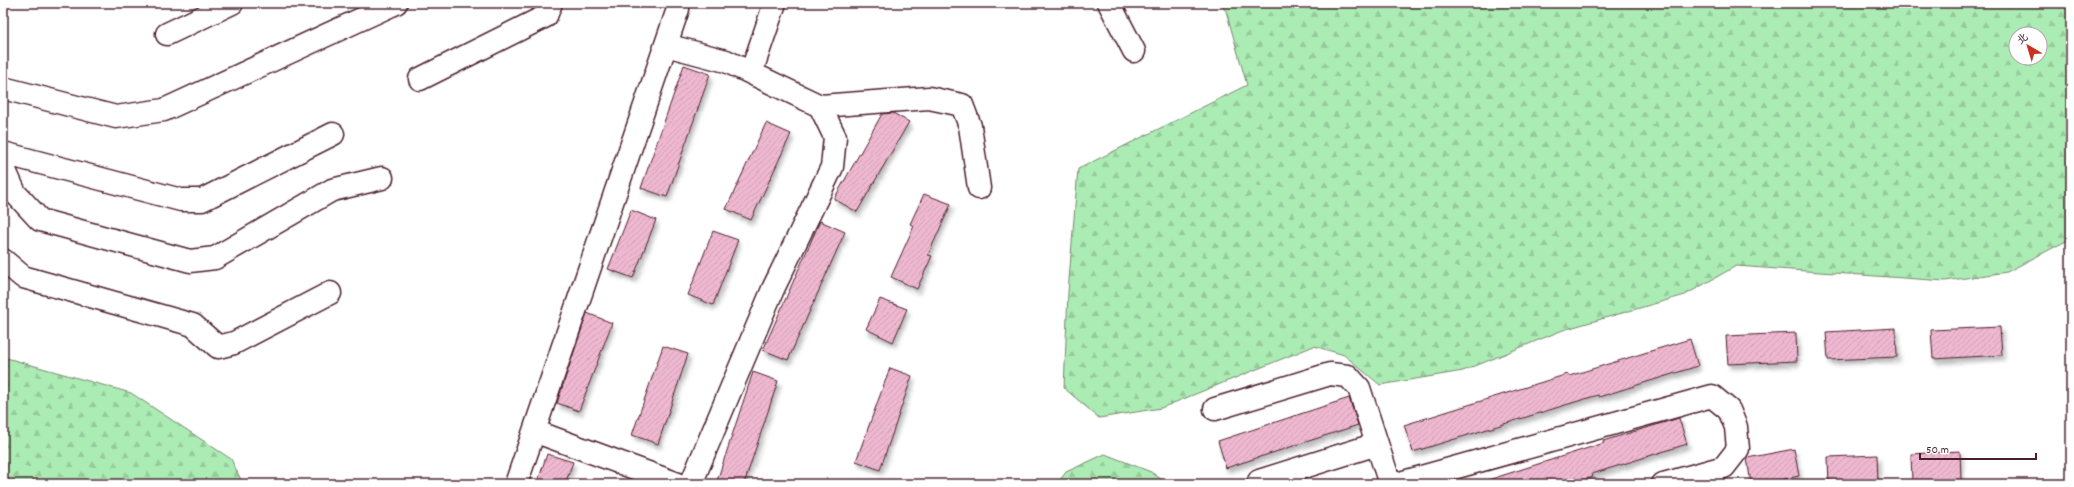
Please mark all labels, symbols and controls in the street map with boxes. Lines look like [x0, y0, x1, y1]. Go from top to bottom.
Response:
north arrow [2008, 26, 2048, 66]
text: 北 [2014, 30, 2032, 49]
scale bar [1920, 435, 2036, 461]
text: 50 m [1926, 442, 1949, 459]

